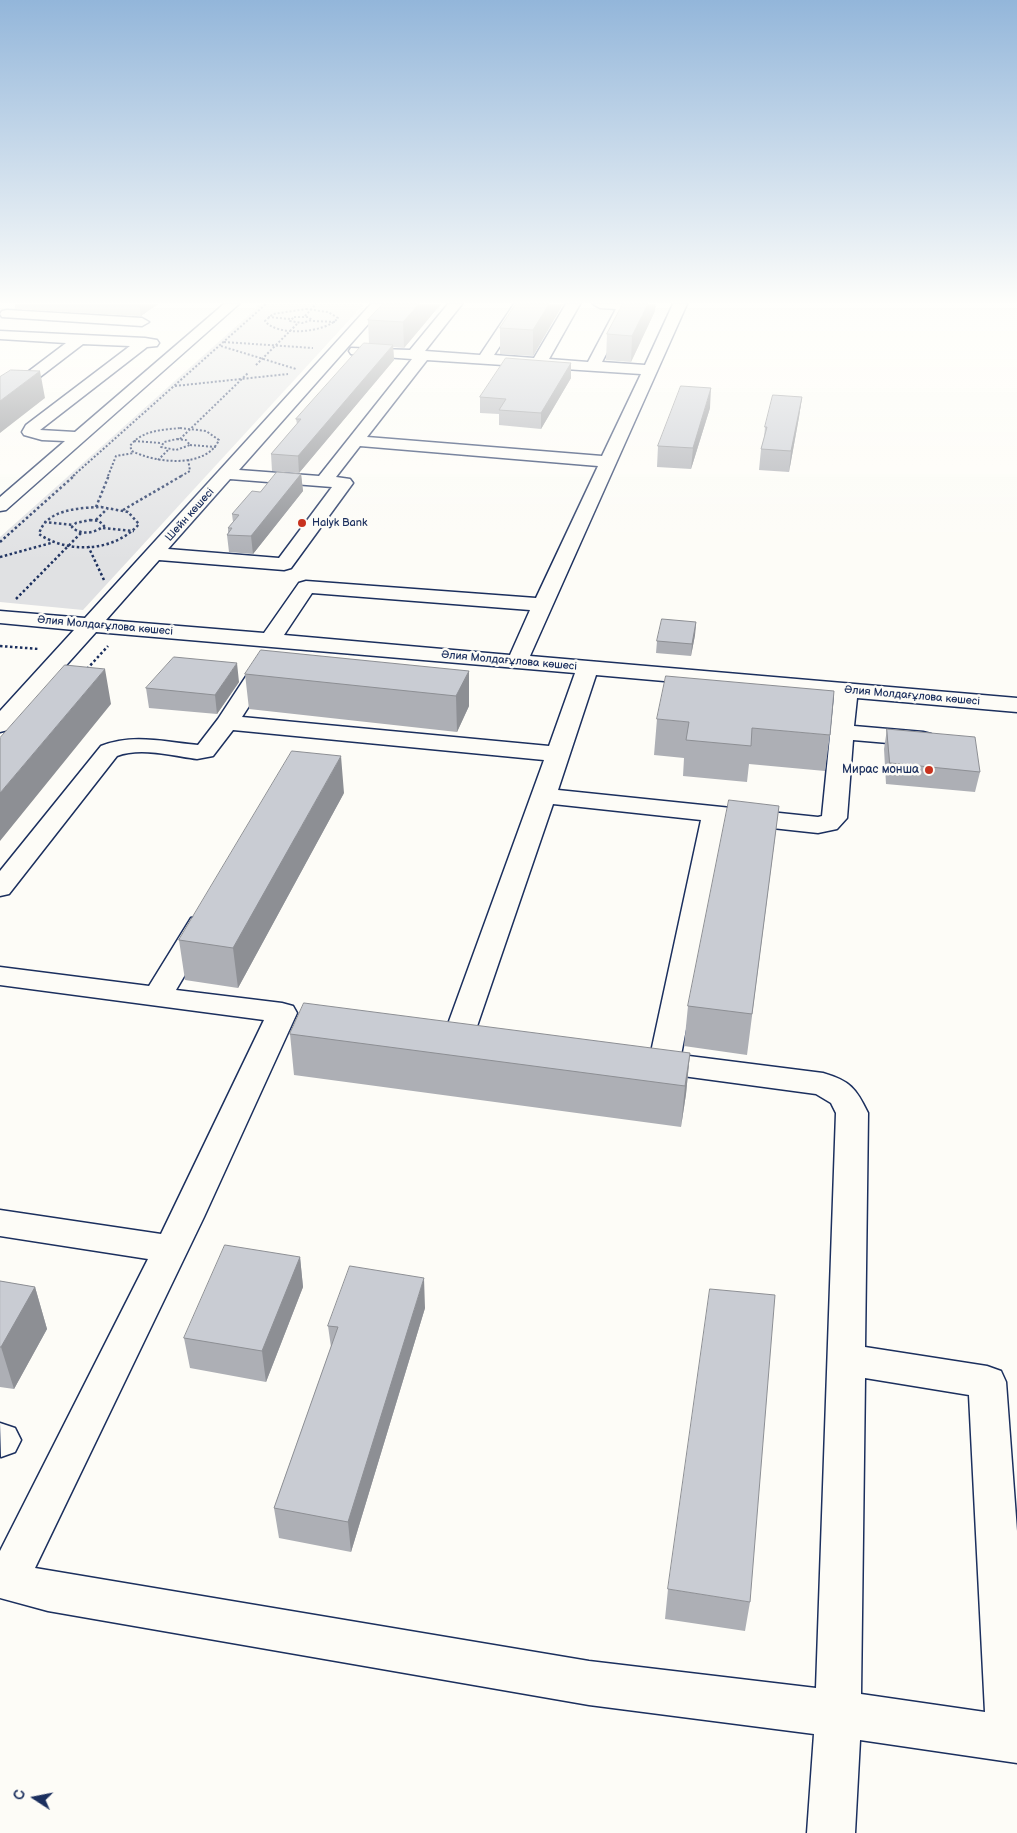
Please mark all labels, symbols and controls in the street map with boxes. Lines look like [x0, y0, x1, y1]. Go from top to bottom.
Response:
street label: Шейн көшесі [163, 486, 217, 544]
place label: Halyk Bank [312, 516, 367, 530]
marker: Halyk Bank [296, 517, 308, 529]
street label: Әлия Молдағұлова көшесі [37, 613, 173, 639]
street label: Әлия Молдағұлова көшесі [441, 648, 577, 674]
street label: Әлия Молдағұлова көшесі [844, 683, 980, 709]
place label: Мирас монша [842, 763, 919, 777]
marker: Мирас монша [923, 764, 935, 776]
north arrow [10, 1773, 60, 1823]
text: С [11, 1789, 29, 1801]

